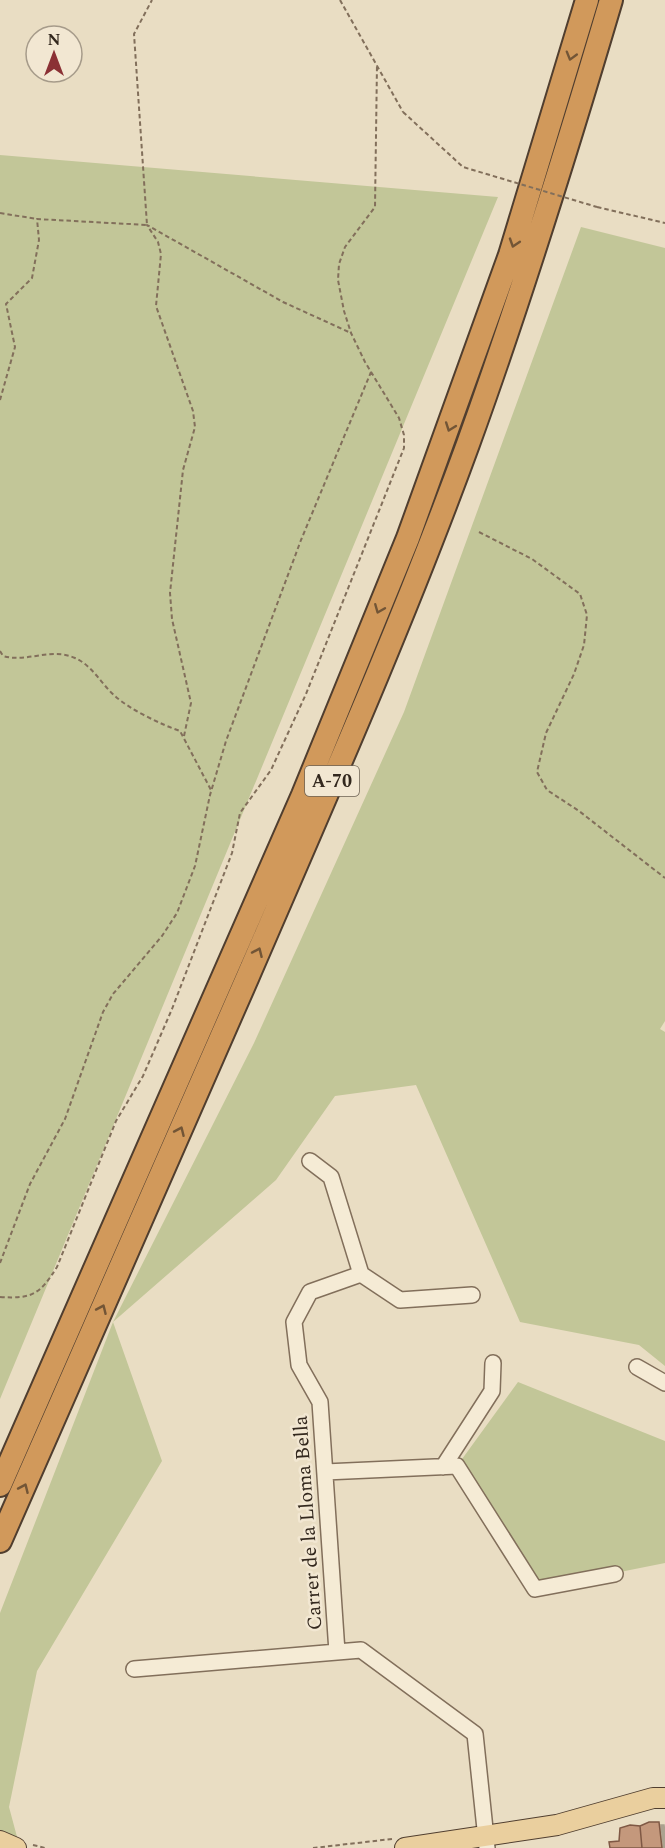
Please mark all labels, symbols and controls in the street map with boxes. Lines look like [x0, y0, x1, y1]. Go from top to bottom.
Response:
north arrow [24, 24, 84, 84]
text: N [47, 28, 61, 52]
one-way arrow [566, 50, 578, 61]
one-way arrow [508, 237, 521, 248]
one-way arrow [445, 421, 458, 432]
one-way arrow [374, 602, 386, 613]
road number: A-70 [305, 766, 359, 796]
one-way arrow [251, 947, 263, 958]
one-way arrow [173, 1126, 185, 1137]
one-way arrow [95, 1305, 107, 1316]
street label: Carrer de la Lloma Bella [286, 1414, 330, 1631]
one-way arrow [16, 1483, 28, 1494]

